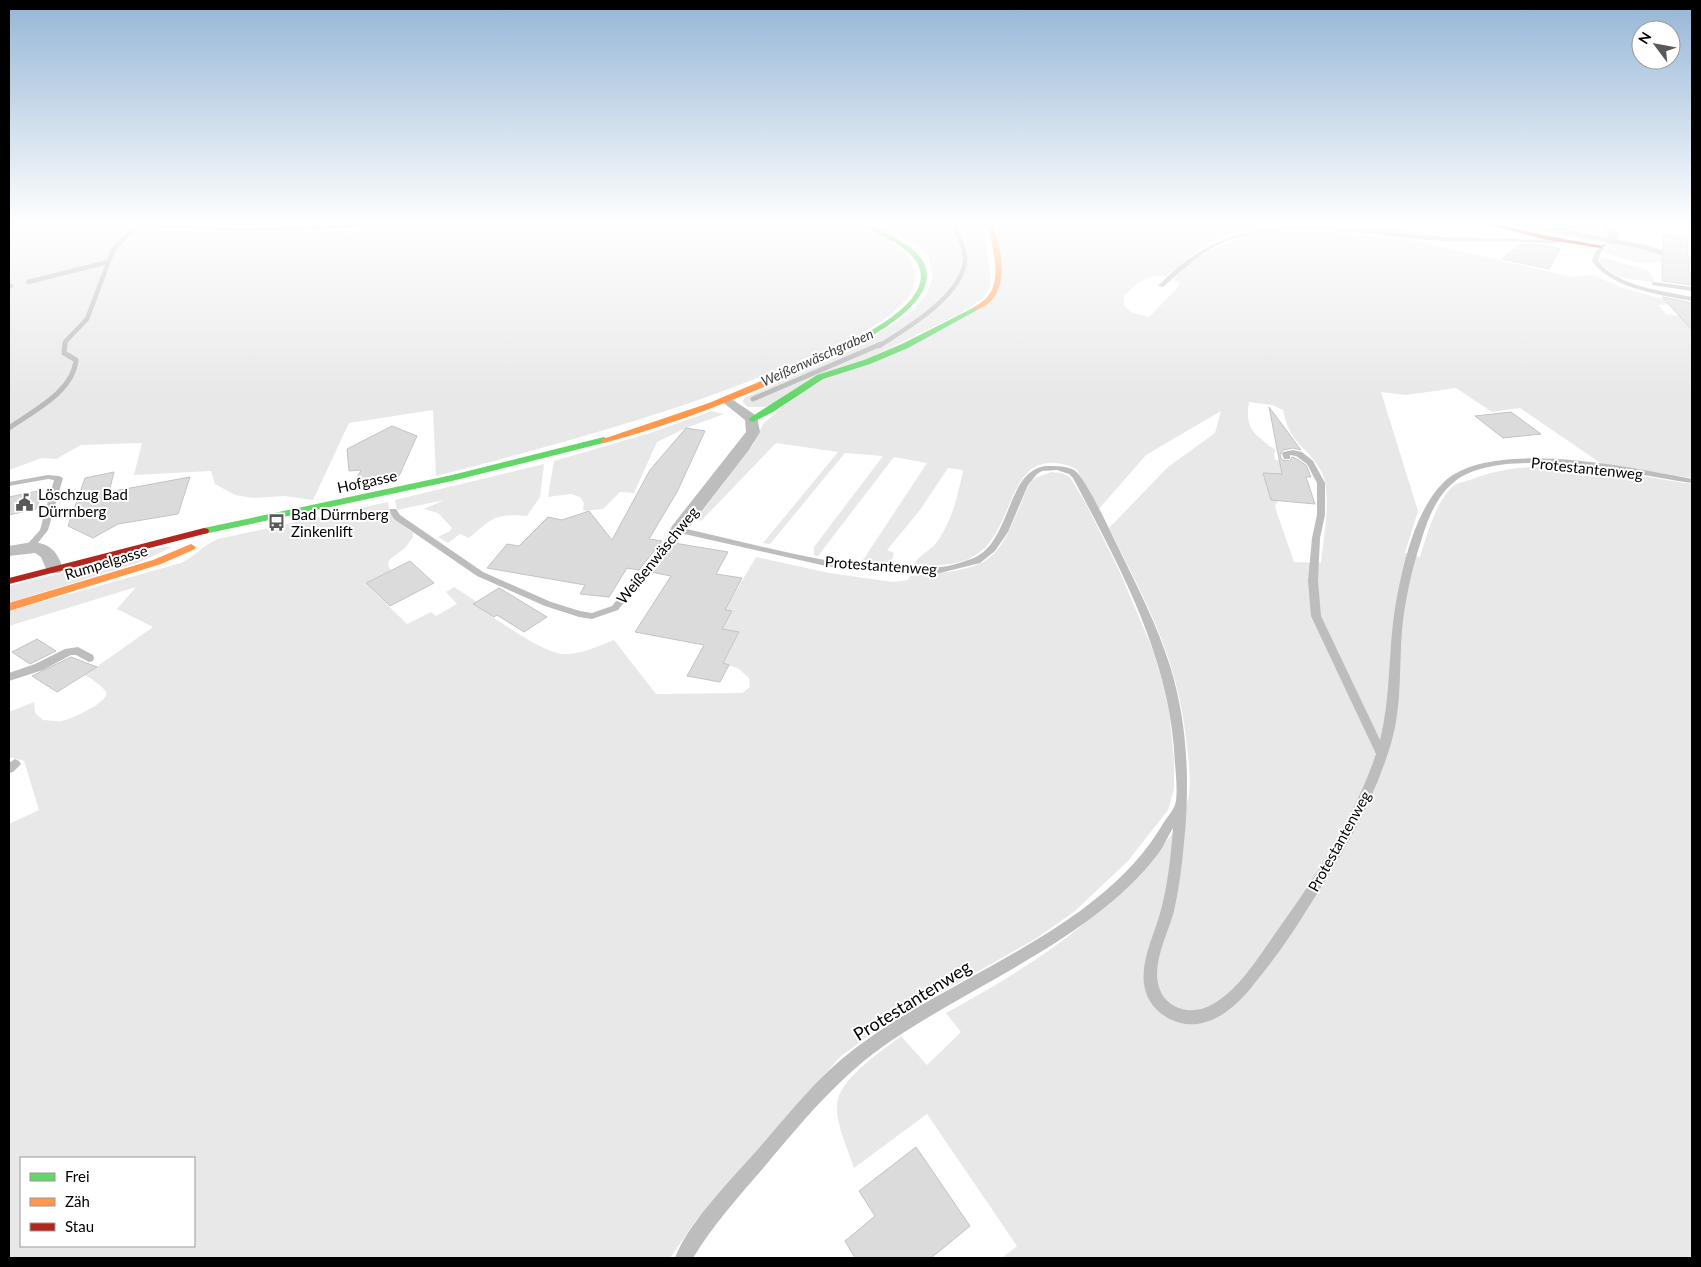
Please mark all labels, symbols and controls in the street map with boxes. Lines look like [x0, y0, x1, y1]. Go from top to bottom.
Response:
north arrow [1631, 20, 1681, 70]
text: N [1634, 29, 1655, 47]
water label: Weißenwäschgraben [758, 325, 876, 389]
street label: Protestantenweg [1530, 453, 1644, 483]
street label: Hofgasse [335, 466, 399, 496]
place label: Löschzug Bad Dürrnberg [38, 485, 128, 520]
public building icon: Löschzug Bad Dürrnberg [14, 493, 34, 513]
street label: Weißenwäschweg [612, 503, 702, 607]
place label: Bad Dürrnberg Zinkenlift [291, 505, 389, 540]
bus stop icon: Bad Dürrnberg Zinkenlift [267, 513, 287, 533]
street label: Rumpelgasse [62, 541, 150, 583]
street label: Protestantenweg [824, 552, 938, 578]
street label: Protestantenweg [1304, 787, 1374, 894]
street label: Protestantenweg [849, 955, 975, 1045]
legend [20, 1157, 195, 1247]
text: Frei [65, 1167, 90, 1185]
text: Zäh [65, 1192, 90, 1210]
text: Stau [65, 1217, 94, 1235]

